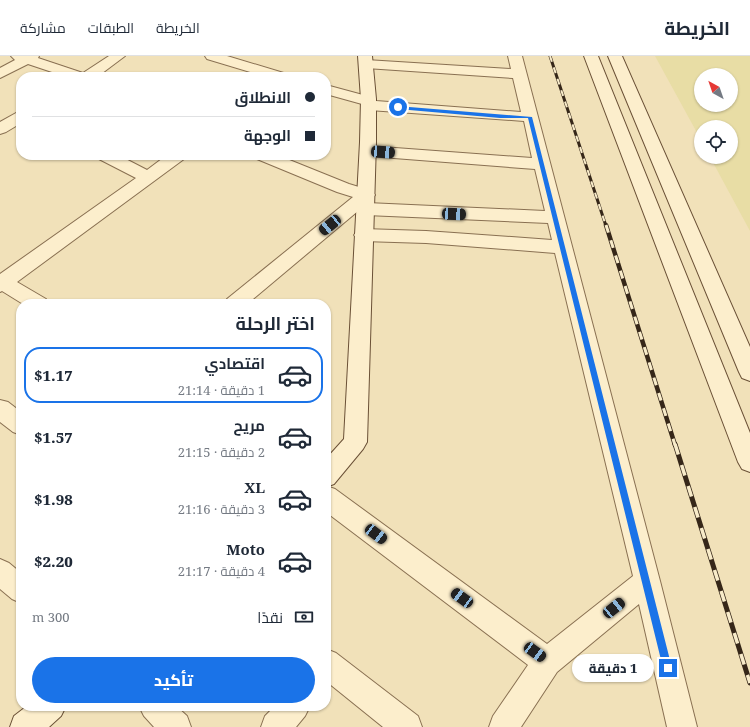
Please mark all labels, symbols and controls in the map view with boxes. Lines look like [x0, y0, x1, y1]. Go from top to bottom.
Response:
text: الخريطة [664, 15, 730, 41]
text: مشاركة [20, 18, 66, 37]
text: الطبقات [88, 18, 134, 37]
text: الخريطة [156, 18, 200, 37]
north arrow [694, 68, 738, 112]
map controls [694, 68, 738, 164]
text: الانطلاق [235, 87, 291, 107]
route start [389, 98, 407, 116]
button: locate [694, 120, 738, 164]
text: الوجهة [244, 125, 291, 145]
car [371, 145, 395, 159]
car [442, 207, 466, 221]
car [317, 213, 343, 237]
text: اختر الرحلة [236, 311, 315, 335]
text: اقتصادي [205, 353, 265, 373]
icon: car [277, 357, 313, 393]
text: $1.17 [34, 365, 73, 385]
text: 1 دقيقة · 21:14 [178, 381, 265, 399]
text: مريح [233, 415, 265, 435]
icon: car [277, 419, 313, 455]
text: $1.57 [34, 427, 73, 447]
text: 2 دقيقة · 21:15 [178, 443, 265, 461]
text: XL [244, 477, 265, 497]
icon: car [277, 481, 313, 517]
text: $1.98 [34, 489, 73, 509]
text: 3 دقيقة · 21:16 [178, 500, 265, 518]
car [363, 522, 389, 546]
text: Moto [226, 539, 265, 559]
icon: car [277, 543, 313, 579]
text: $2.20 [34, 551, 73, 571]
text: 4 دقيقة · 21:17 [178, 562, 265, 580]
car [449, 586, 475, 610]
car [601, 596, 627, 620]
icon: cash [293, 606, 315, 628]
text: نقدًا [257, 607, 283, 627]
text: 300 m [32, 608, 70, 626]
car [522, 640, 548, 664]
callout: 1 دقيقة [572, 654, 654, 682]
button: تأكيد [32, 657, 315, 703]
text: 1 دقيقة [589, 659, 637, 677]
route end [659, 659, 677, 677]

